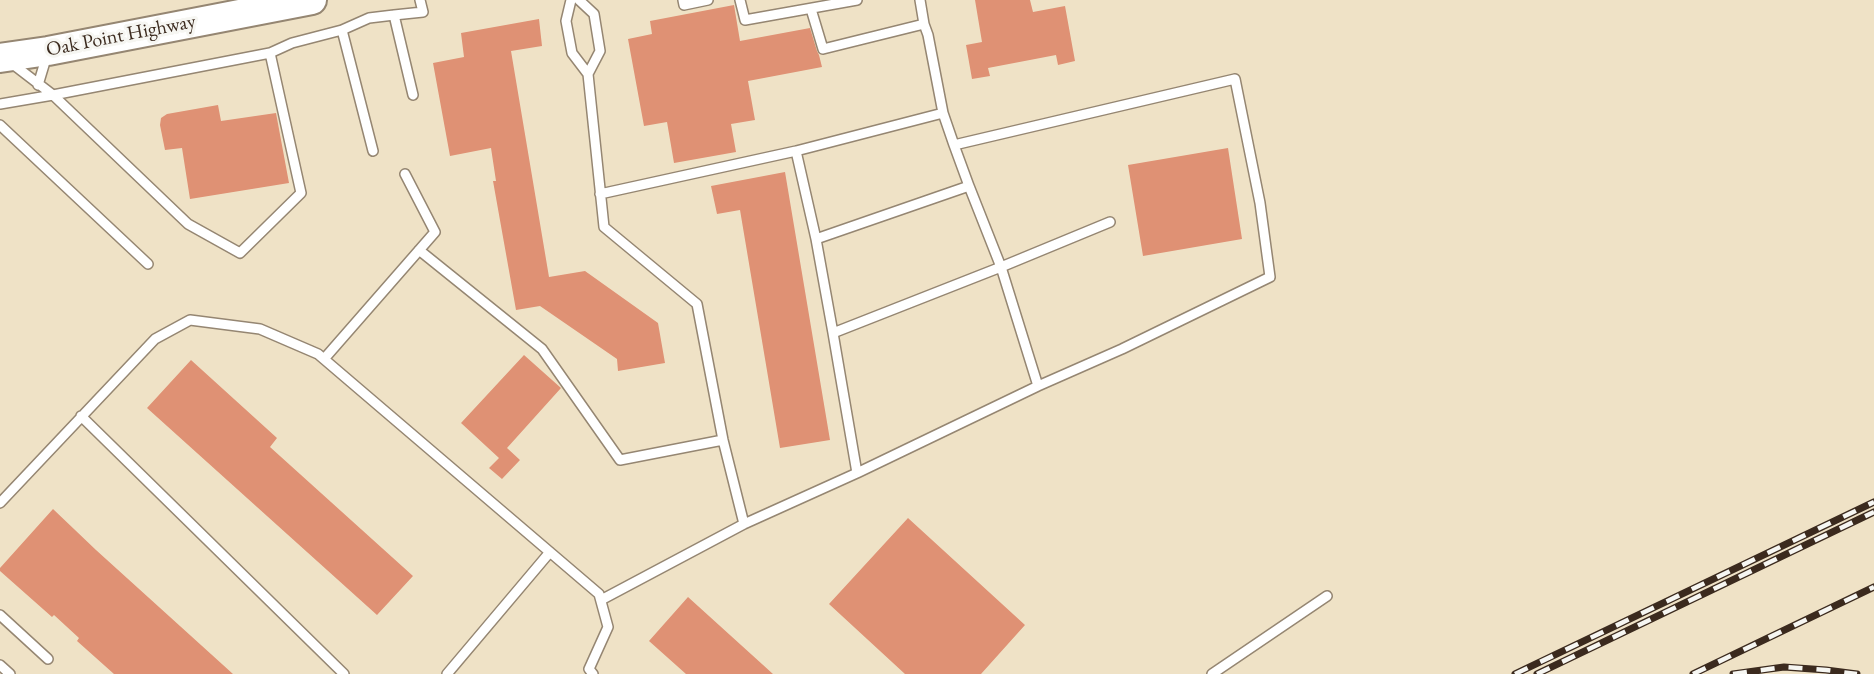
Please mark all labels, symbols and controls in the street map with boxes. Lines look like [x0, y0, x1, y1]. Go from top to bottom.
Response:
street label: Oak Point Highway [44, 10, 198, 62]

